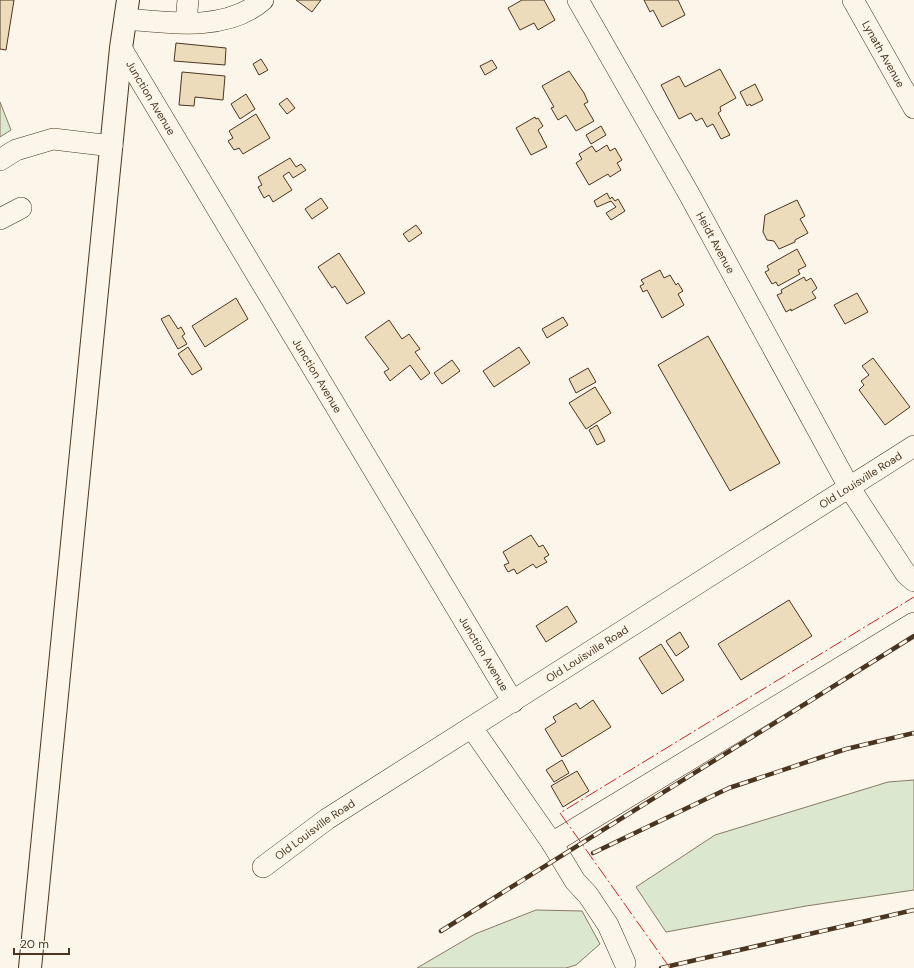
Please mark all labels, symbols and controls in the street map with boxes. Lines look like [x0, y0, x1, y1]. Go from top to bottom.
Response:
street label: Lynath Avenue [859, 18, 908, 90]
street label: Junction Avenue [123, 58, 179, 138]
street label: Heidt Avenue [693, 210, 738, 276]
street label: Junction Avenue [290, 336, 345, 415]
street label: Old Louisville Road [816, 449, 904, 512]
street label: Junction Avenue [456, 614, 512, 693]
street label: Old Louisville Road [543, 622, 631, 685]
street label: Old Louisville Road [272, 796, 358, 863]
scale bar [14, 930, 69, 956]
text: 20 m [20, 936, 49, 952]

